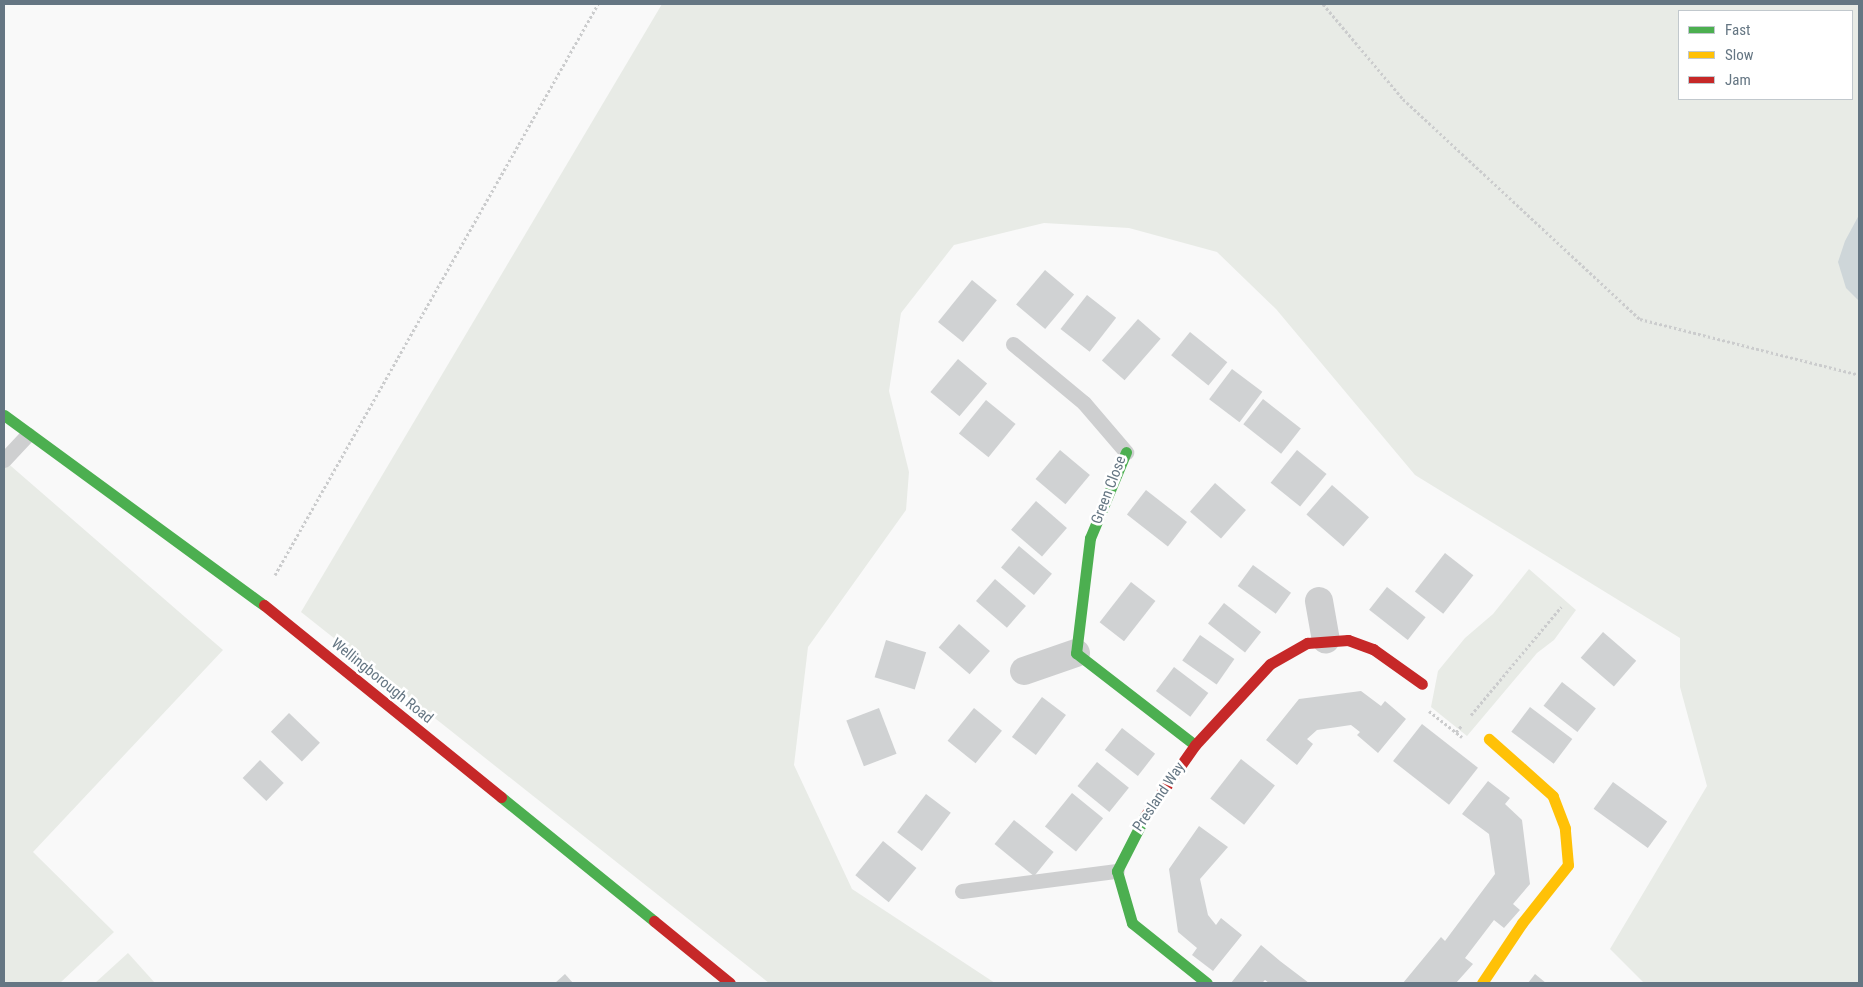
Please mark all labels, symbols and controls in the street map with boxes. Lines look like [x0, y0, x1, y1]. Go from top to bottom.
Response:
legend [1678, 10, 1853, 100]
text: Fast [1725, 21, 1750, 39]
text: Slow [1725, 46, 1754, 64]
text: Jam [1725, 71, 1751, 89]
street label: Green Close [1088, 453, 1130, 527]
street label: Wellingborough Road [328, 634, 436, 728]
street label: Presland Way [1129, 759, 1189, 835]

